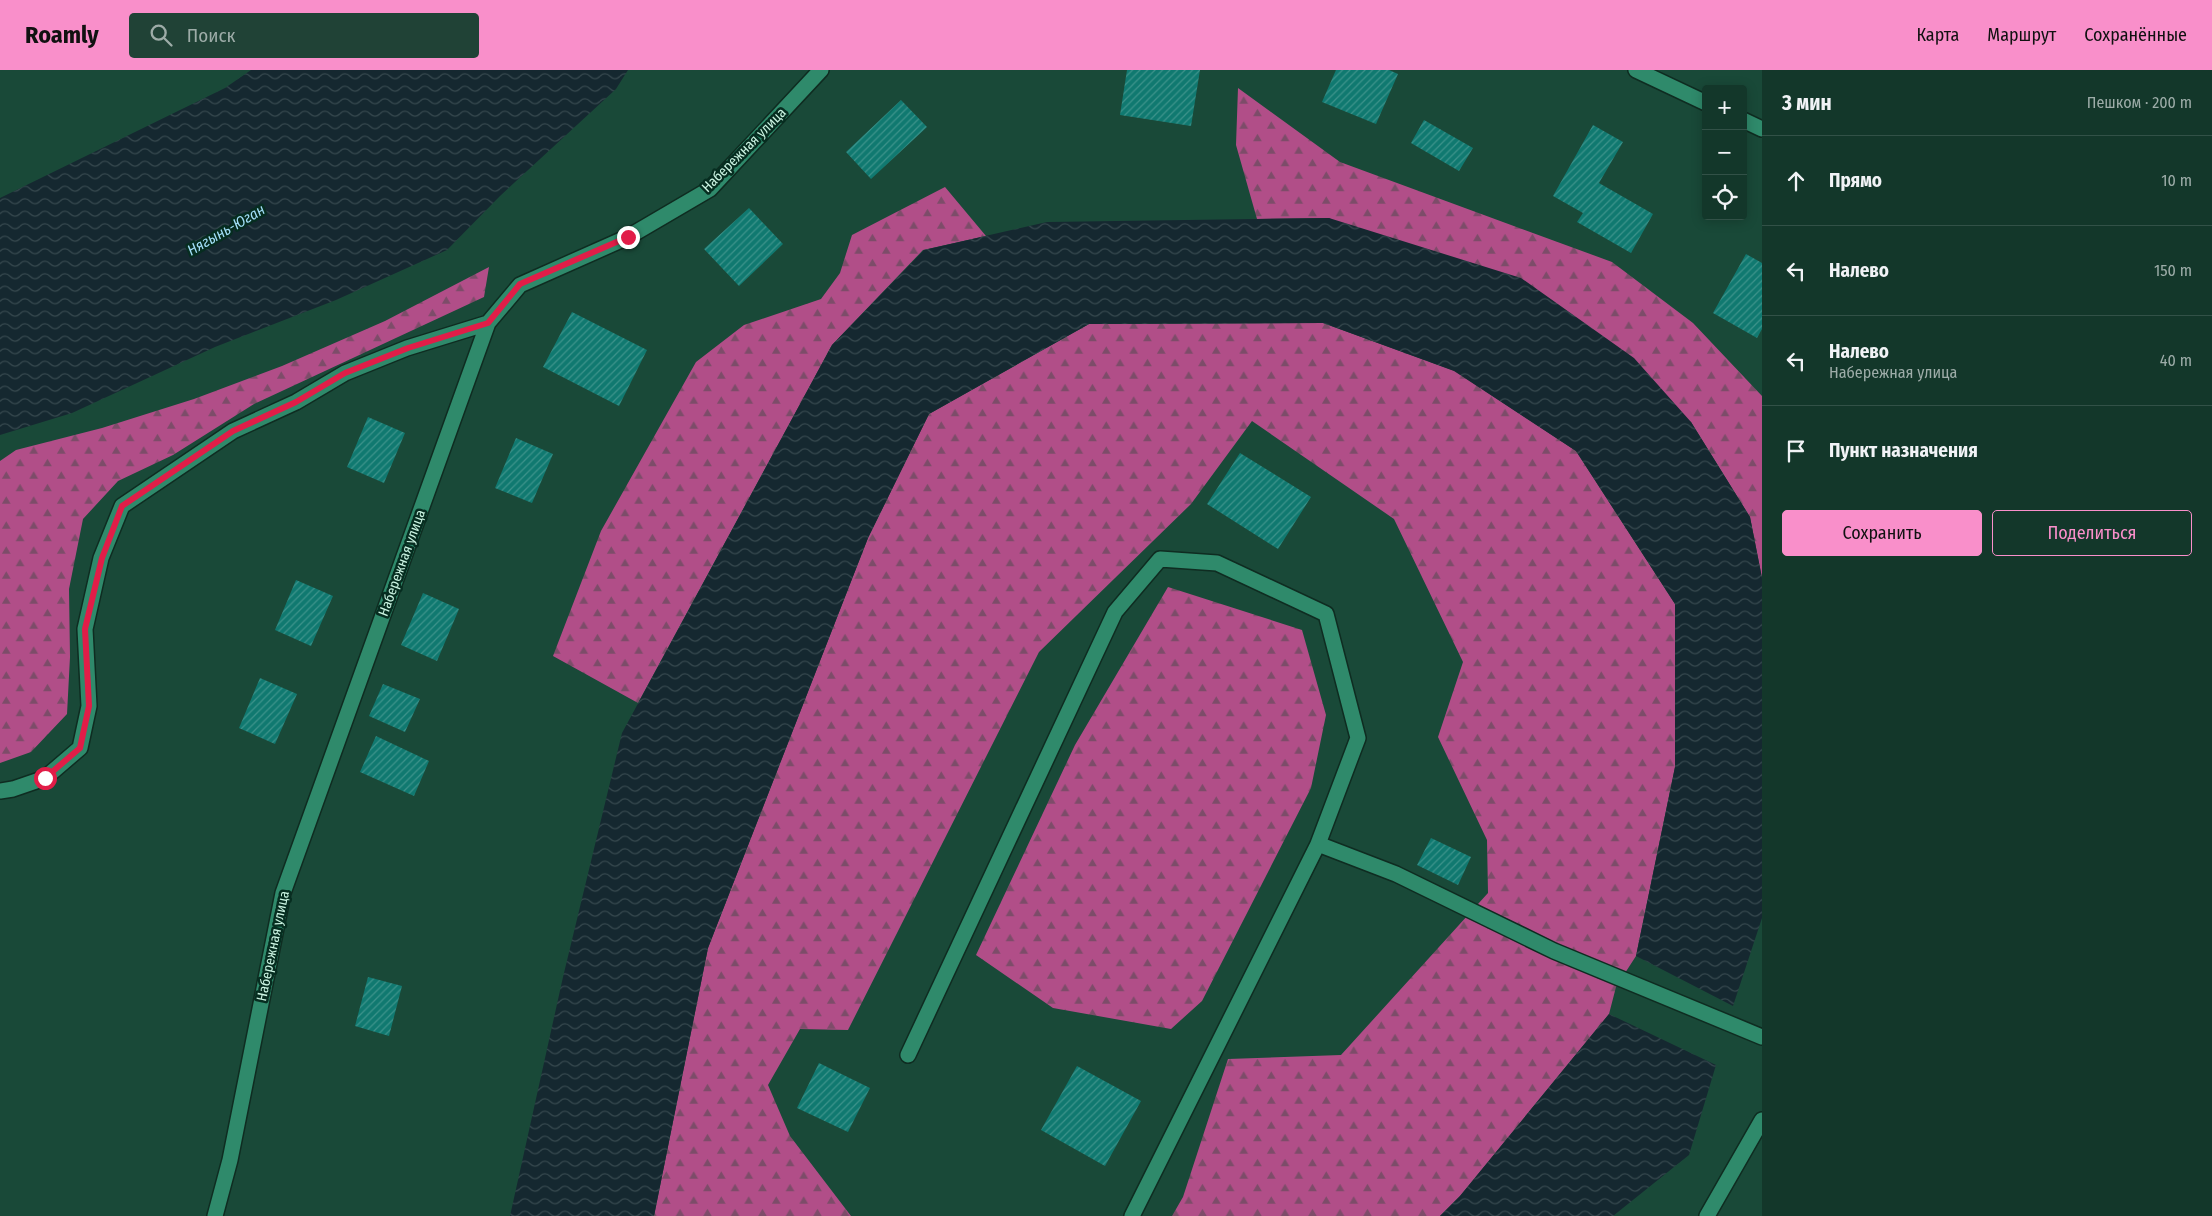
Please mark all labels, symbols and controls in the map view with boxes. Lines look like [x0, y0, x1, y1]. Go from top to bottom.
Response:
search box [129, 13, 479, 58]
text: Roamly [25, 21, 99, 49]
icon: search [147, 21, 175, 49]
text: Поиск [187, 24, 235, 47]
text: Карта [1916, 24, 1959, 46]
text: Маршрут [1987, 24, 2056, 46]
text: Сохранённые [2084, 24, 2187, 46]
map controls [1702, 85, 1747, 220]
button: + [1702, 85, 1747, 130]
text: 3 мин [1782, 90, 1832, 116]
text: Пешком · 200 m [2087, 93, 2192, 112]
street label: Набережная улица [698, 104, 790, 196]
button: − [1702, 130, 1747, 175]
icon: ahead [1782, 167, 1810, 195]
text: Прямо [1829, 169, 1882, 192]
text: 10 m [2161, 171, 2192, 190]
button: locate [1702, 175, 1747, 220]
water label: Нягынь-Юган [184, 200, 268, 259]
route end [617, 226, 640, 249]
icon: left [1782, 257, 1810, 285]
text: Налево [1829, 259, 1889, 282]
text: 150 m [2154, 261, 2192, 280]
text: Налево [1829, 340, 1889, 363]
icon: left [1782, 347, 1810, 375]
text: 40 m [2160, 351, 2192, 370]
text: Набережная улица [1829, 363, 1957, 382]
icon: arrive [1782, 437, 1810, 465]
text: Пункт назначения [1829, 439, 1978, 462]
street label: Набережная улица [375, 507, 429, 619]
button: Сохранить [1782, 510, 1982, 556]
button: Поделиться [1992, 510, 2192, 556]
route start [34, 767, 57, 790]
street label: Набережная улица [253, 889, 293, 1003]

